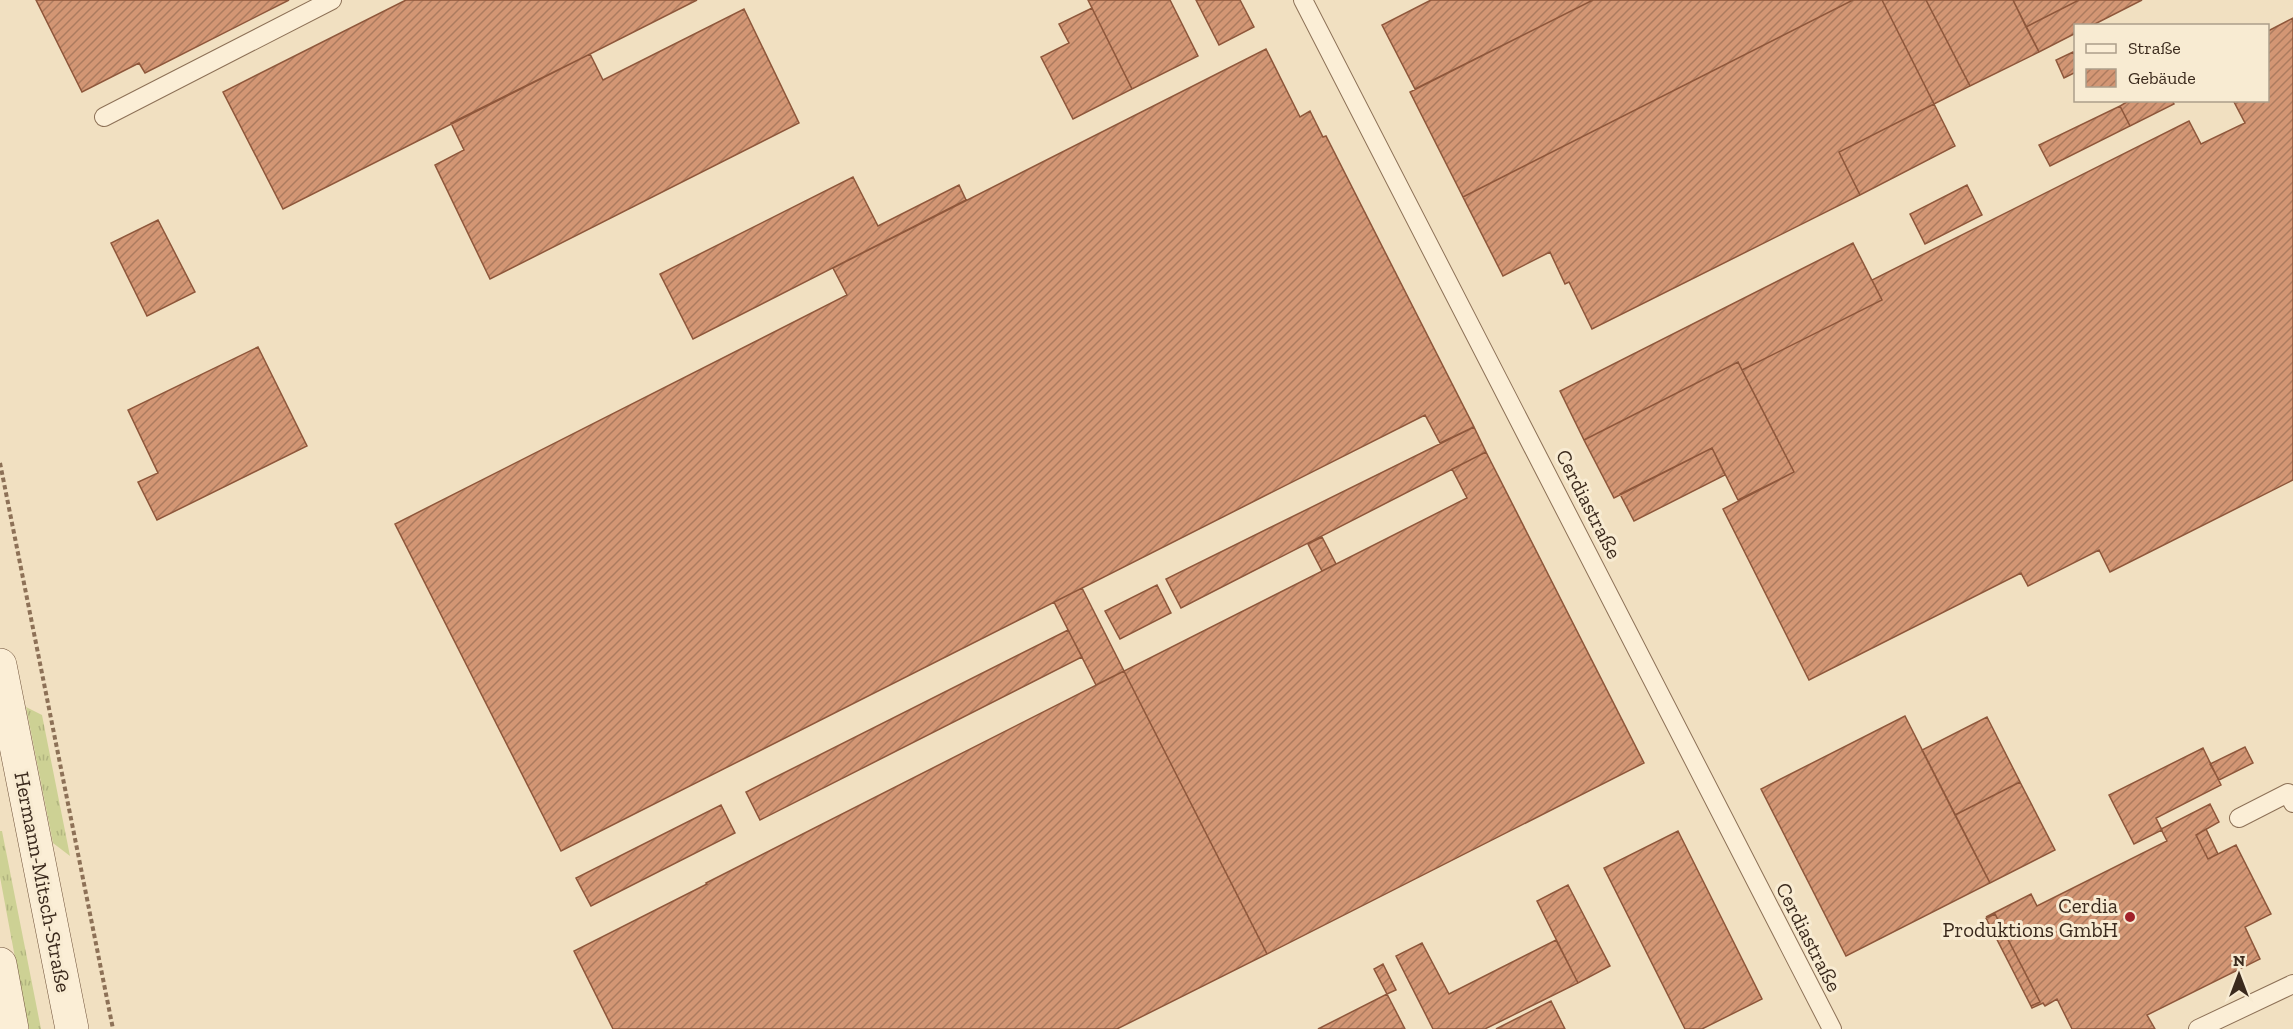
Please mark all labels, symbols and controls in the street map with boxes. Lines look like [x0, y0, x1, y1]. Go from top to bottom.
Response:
legend [2074, 24, 2269, 102]
text: Straße [2128, 37, 2181, 59]
text: Gebäude [2128, 67, 2196, 89]
street label: Cerdiastraße [1551, 445, 1627, 563]
street label: Hermann-Mitsch-Straße [9, 770, 77, 995]
street label: Cerdiastraße [1771, 878, 1847, 996]
place label: Cerdia Produktions GmbH [1942, 893, 2118, 942]
marker: Cerdia Produktions GmbH [2123, 910, 2137, 924]
north arrow [2209, 945, 2269, 1005]
text: N [2233, 951, 2245, 970]

